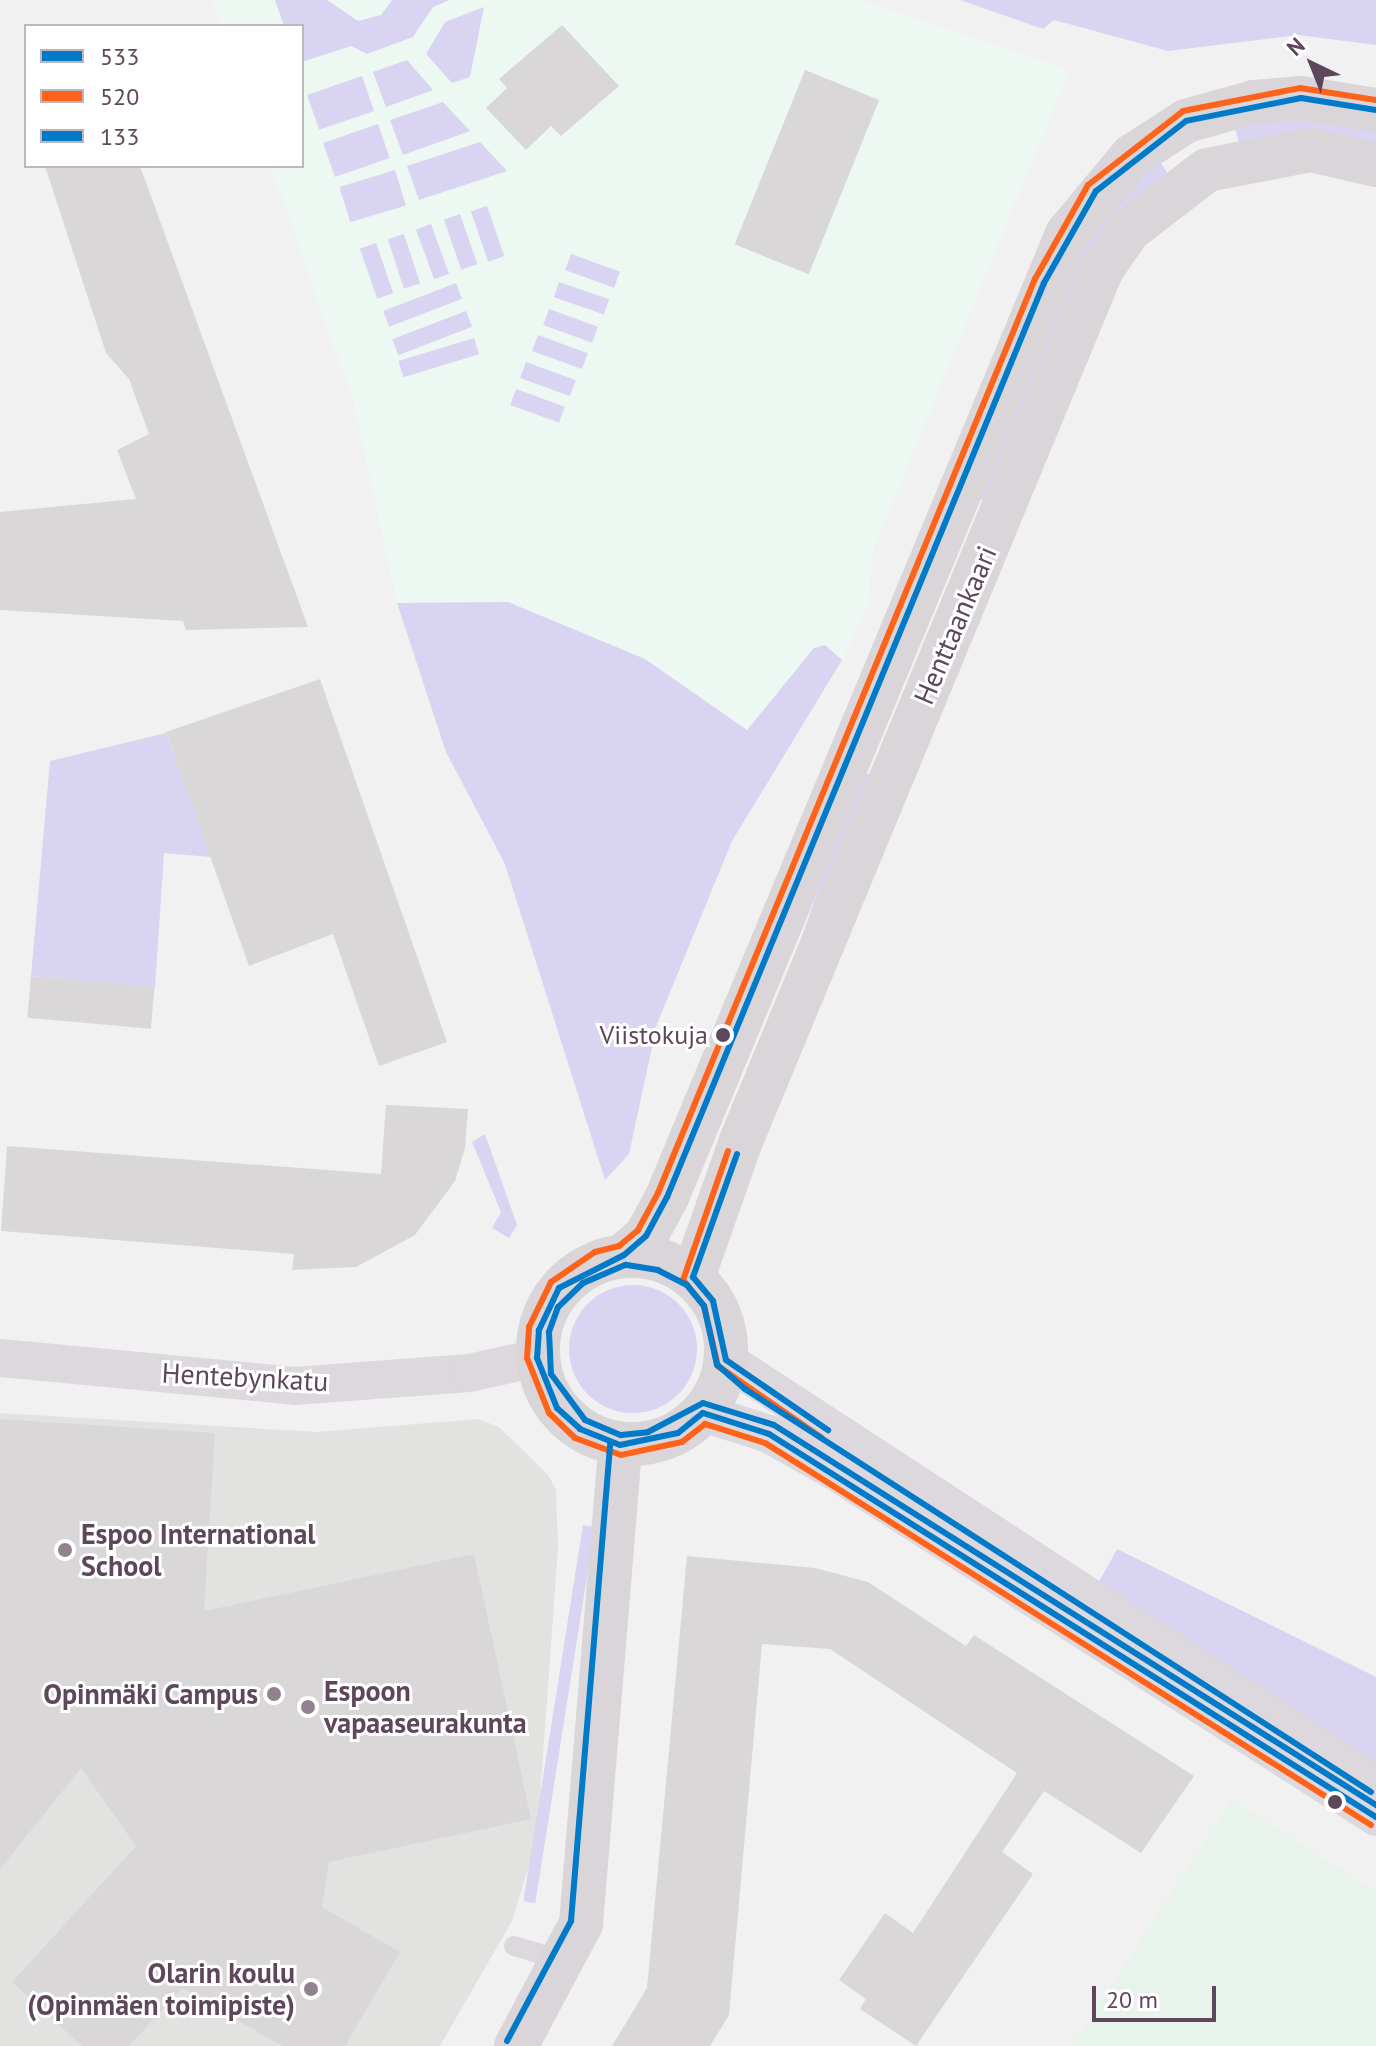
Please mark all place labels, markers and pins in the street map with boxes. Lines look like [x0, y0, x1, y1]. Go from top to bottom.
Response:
place label: Viistokuja [600, 1019, 708, 1051]
marker: Viistokuja [715, 1027, 731, 1043]
place label: Espoo International School [81, 1517, 315, 1583]
marker: Espoo International School [56, 1541, 74, 1559]
place label: Espoon vapaaseurakunta [324, 1674, 527, 1740]
place label: Opinmäki Campus [43, 1677, 258, 1711]
marker: Opinmäki Campus [265, 1685, 283, 1703]
marker: Espoon vapaaseurakunta [299, 1698, 317, 1716]
unlabelled marker [1327, 1794, 1343, 1810]
place label: Olarin koulu (Opinmäen toimipiste) [27, 1956, 295, 2022]
marker: Olarin koulu (Opinmäen toimipiste) [302, 1980, 320, 1998]

